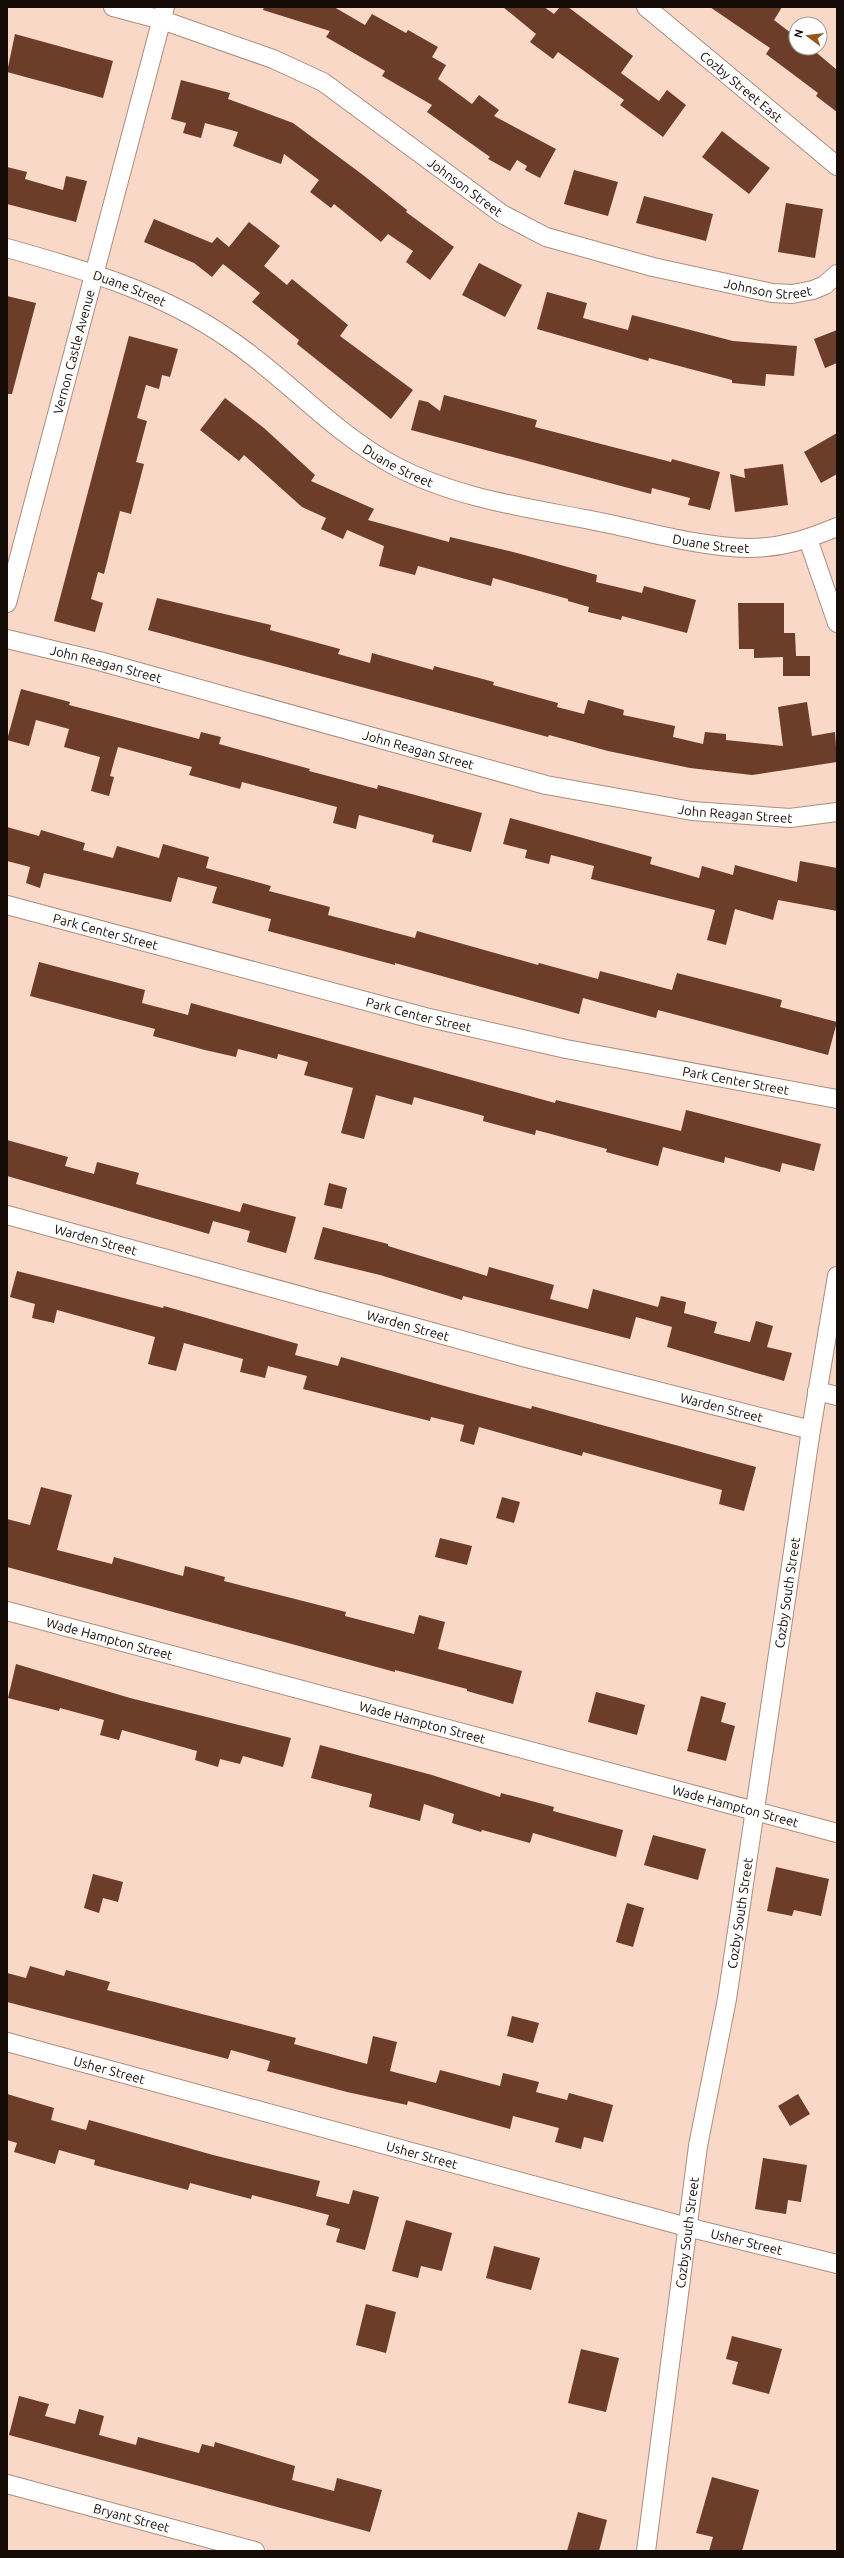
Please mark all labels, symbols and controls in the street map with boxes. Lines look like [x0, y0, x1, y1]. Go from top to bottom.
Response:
north arrow [788, 16, 828, 56]
text: N [791, 28, 805, 39]
street label: Cozby Street East [697, 48, 785, 124]
street label: Johnson Street [425, 155, 505, 219]
street label: Duane Street [91, 267, 168, 309]
street label: Johnson Street [723, 276, 813, 301]
street label: Vernon Castle Avenue [50, 288, 97, 415]
street label: Duane Street [360, 441, 435, 489]
street label: Duane Street [671, 531, 750, 555]
street label: John Reagan Street [49, 643, 163, 685]
street label: John Reagan Street [361, 728, 476, 772]
street label: John Reagan Street [677, 802, 793, 825]
street label: Park Center Street [52, 911, 159, 952]
street label: Park Center Street [365, 995, 473, 1034]
street label: Park Center Street [681, 1064, 790, 1097]
street label: Warden Street [53, 1221, 138, 1257]
street label: Warden Street [365, 1307, 451, 1343]
street label: Warden Street [679, 1390, 764, 1425]
street label: Cozby South Street [772, 1536, 802, 1649]
street label: Wade Hampton Street [45, 1615, 174, 1662]
street label: Wade Hampton Street [358, 1699, 487, 1746]
street label: Wade Hampton Street [671, 1782, 800, 1829]
street label: Cozby South Street [725, 1857, 755, 1970]
street label: Usher Street [72, 2053, 147, 2086]
street label: Usher Street [385, 2138, 459, 2171]
street label: Cozby South Street [673, 2176, 701, 2289]
street label: Usher Street [709, 2226, 784, 2257]
street label: Bryant Street [92, 2501, 171, 2535]

